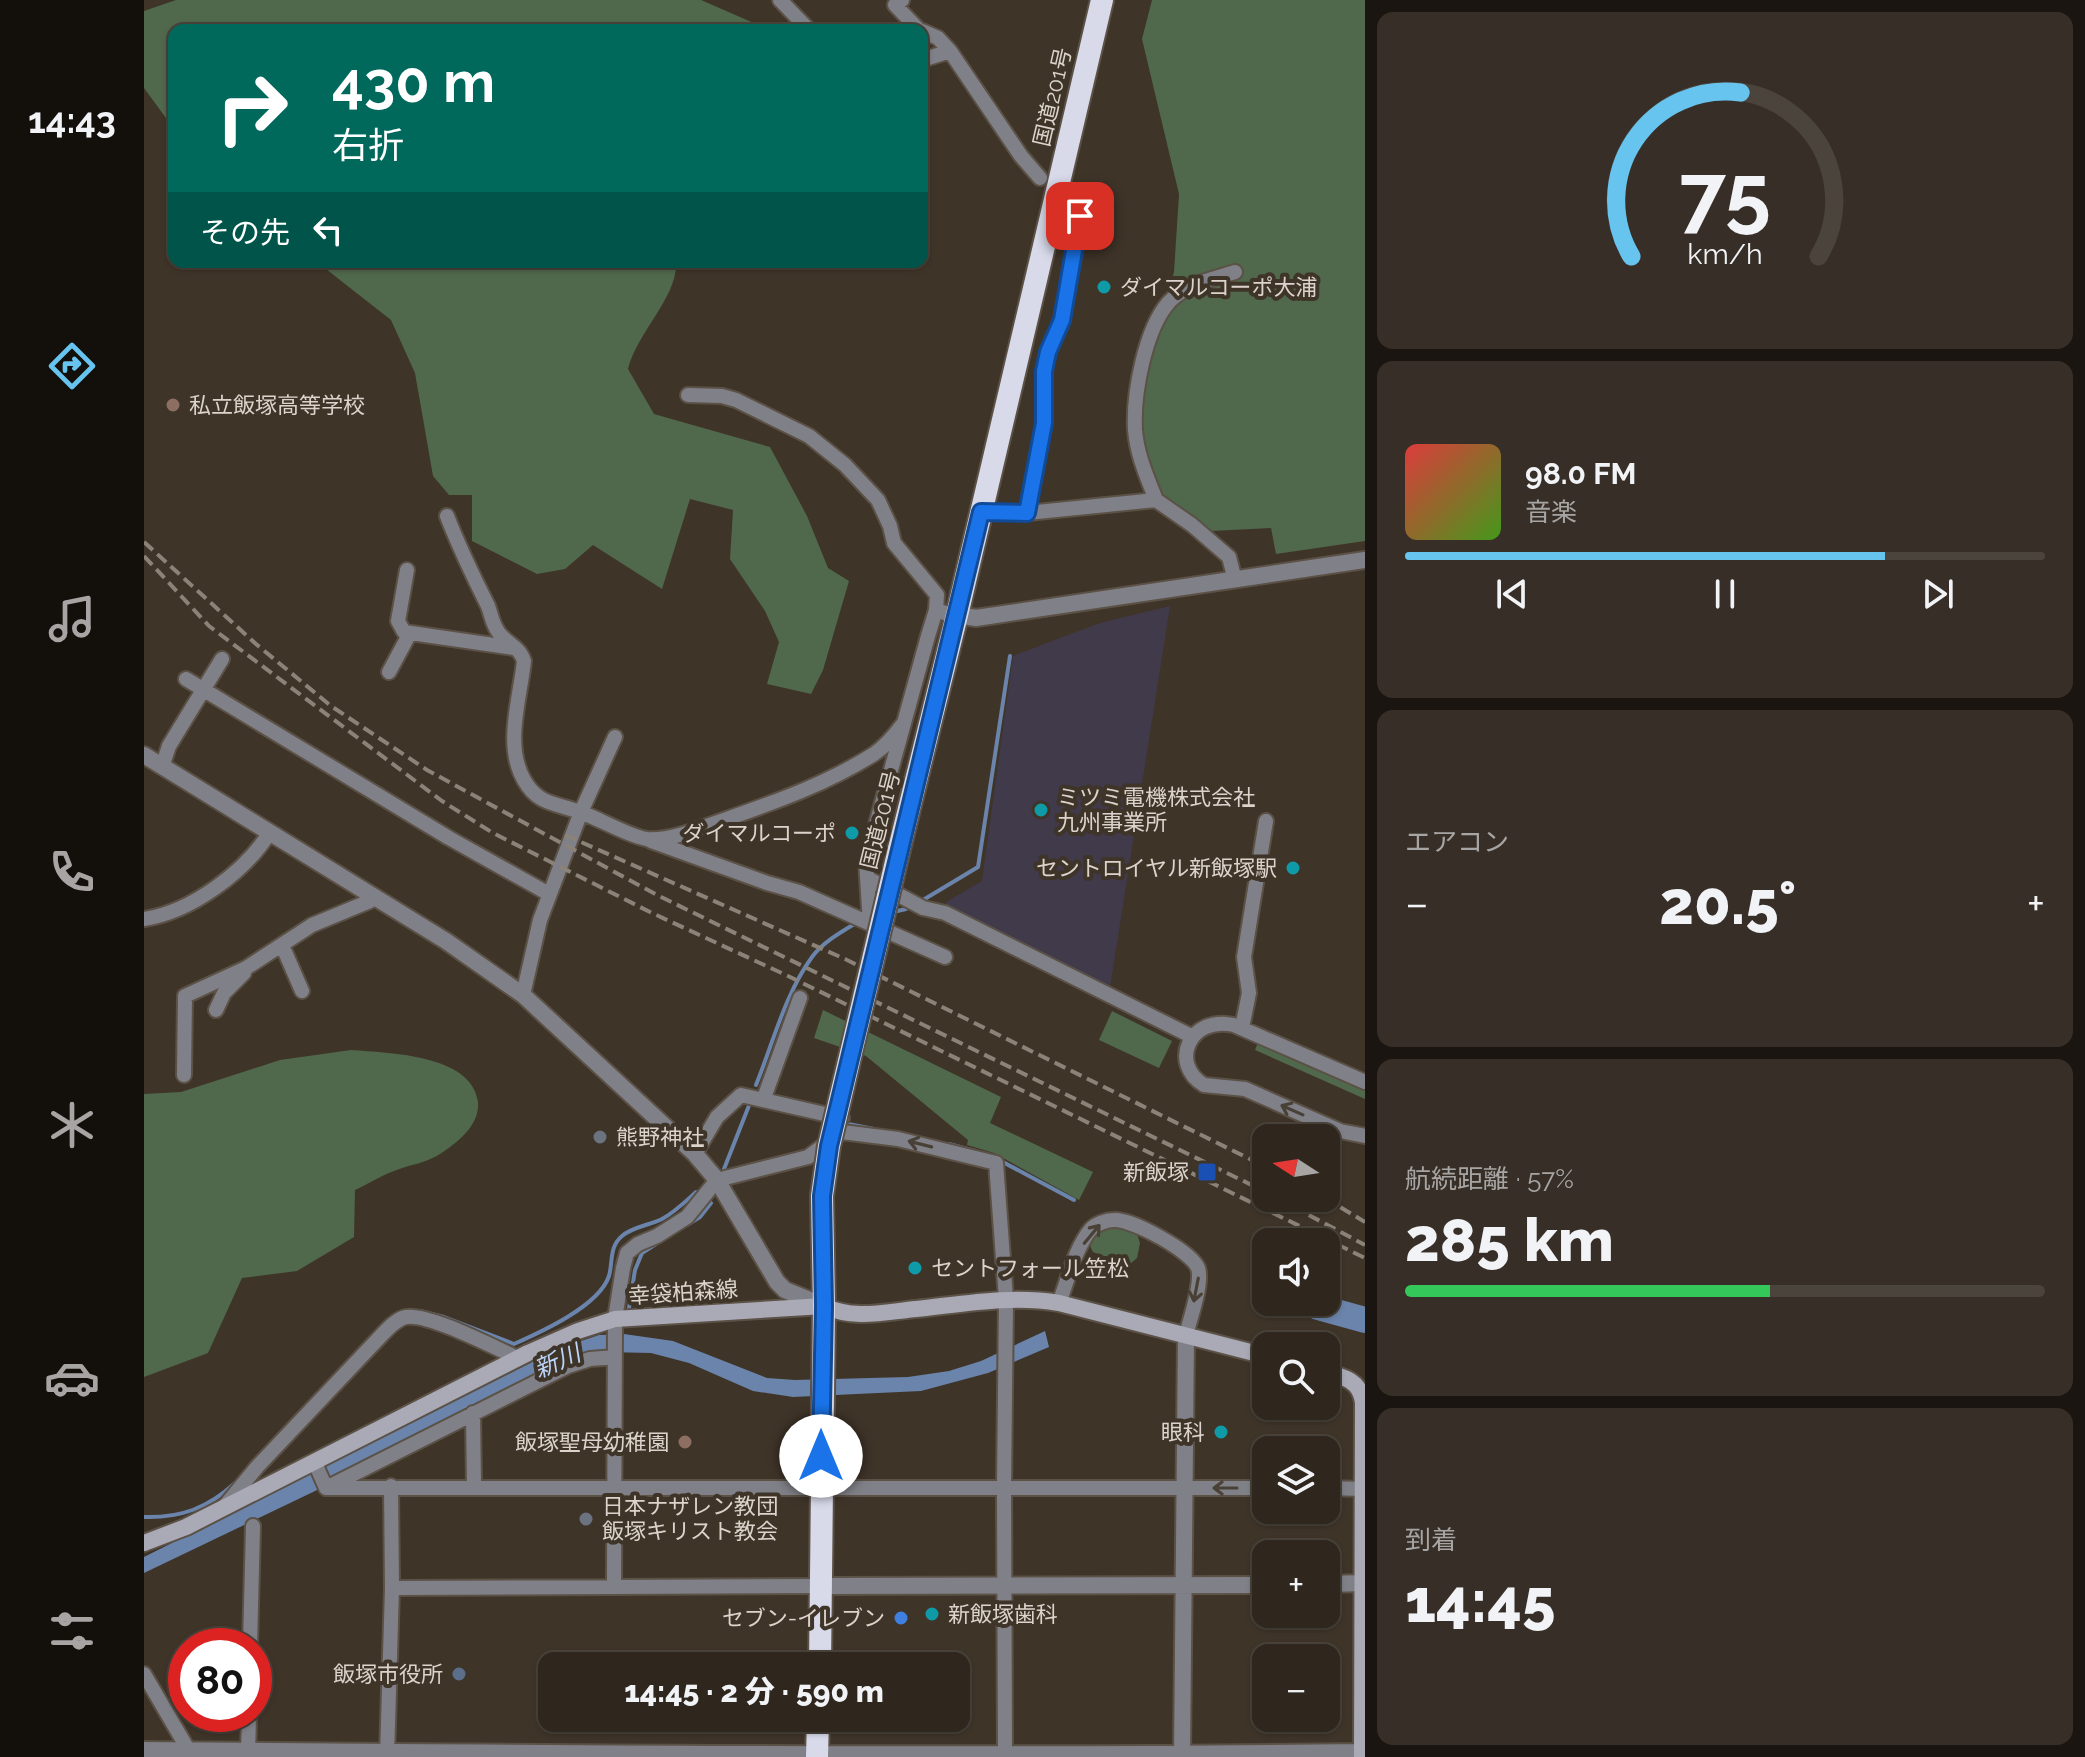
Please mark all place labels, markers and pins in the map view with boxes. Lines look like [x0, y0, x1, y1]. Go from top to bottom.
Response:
pin [1046, 182, 1114, 250]
place label: ダイマルコーポ大浦 [1120, 274, 1318, 300]
marker: ダイマルコーポ大浦 [1095, 278, 1113, 296]
place label: 私立飯塚高等学校 [189, 392, 365, 418]
marker: 私立飯塚高等学校 [164, 396, 182, 414]
place label: ミツミ電機株式会社 九州事業所 [1057, 784, 1255, 835]
marker: ミツミ電機株式会社 九州事業所 [1032, 801, 1050, 819]
place label: ダイマルコーポ [682, 820, 836, 846]
marker: ダイマルコーポ [843, 824, 861, 842]
place label: セントロイヤル新飯塚駅 [1036, 855, 1277, 881]
marker: セントロイヤル新飯塚駅 [1284, 859, 1302, 877]
place label: 熊野神社 [616, 1124, 704, 1150]
marker: 熊野神社 [591, 1128, 609, 1146]
place label: 新飯塚 [1123, 1159, 1189, 1185]
marker: 新飯塚 [1196, 1161, 1218, 1183]
place label: セントフォール笠松 [931, 1255, 1129, 1281]
marker: セントフォール笠松 [906, 1259, 924, 1277]
place label: 眼科 [1161, 1419, 1205, 1445]
marker: 眼科 [1212, 1423, 1230, 1441]
place label: 飯塚聖母幼稚園 [515, 1429, 669, 1455]
marker: 飯塚聖母幼稚園 [676, 1433, 694, 1451]
place label: 日本ナザレン教団 飯塚キリスト教会 [602, 1493, 778, 1544]
marker: 日本ナザレン教団 飯塚キリスト教会 [577, 1510, 595, 1528]
place label: 新飯塚歯科 [948, 1601, 1058, 1627]
place label: セブン-イレブン [722, 1605, 885, 1631]
marker: 新飯塚歯科 [923, 1605, 941, 1623]
marker: セブン-イレブン [892, 1609, 910, 1627]
place label: 飯塚市役所 [333, 1661, 443, 1687]
marker: 飯塚市役所 [450, 1665, 468, 1683]

